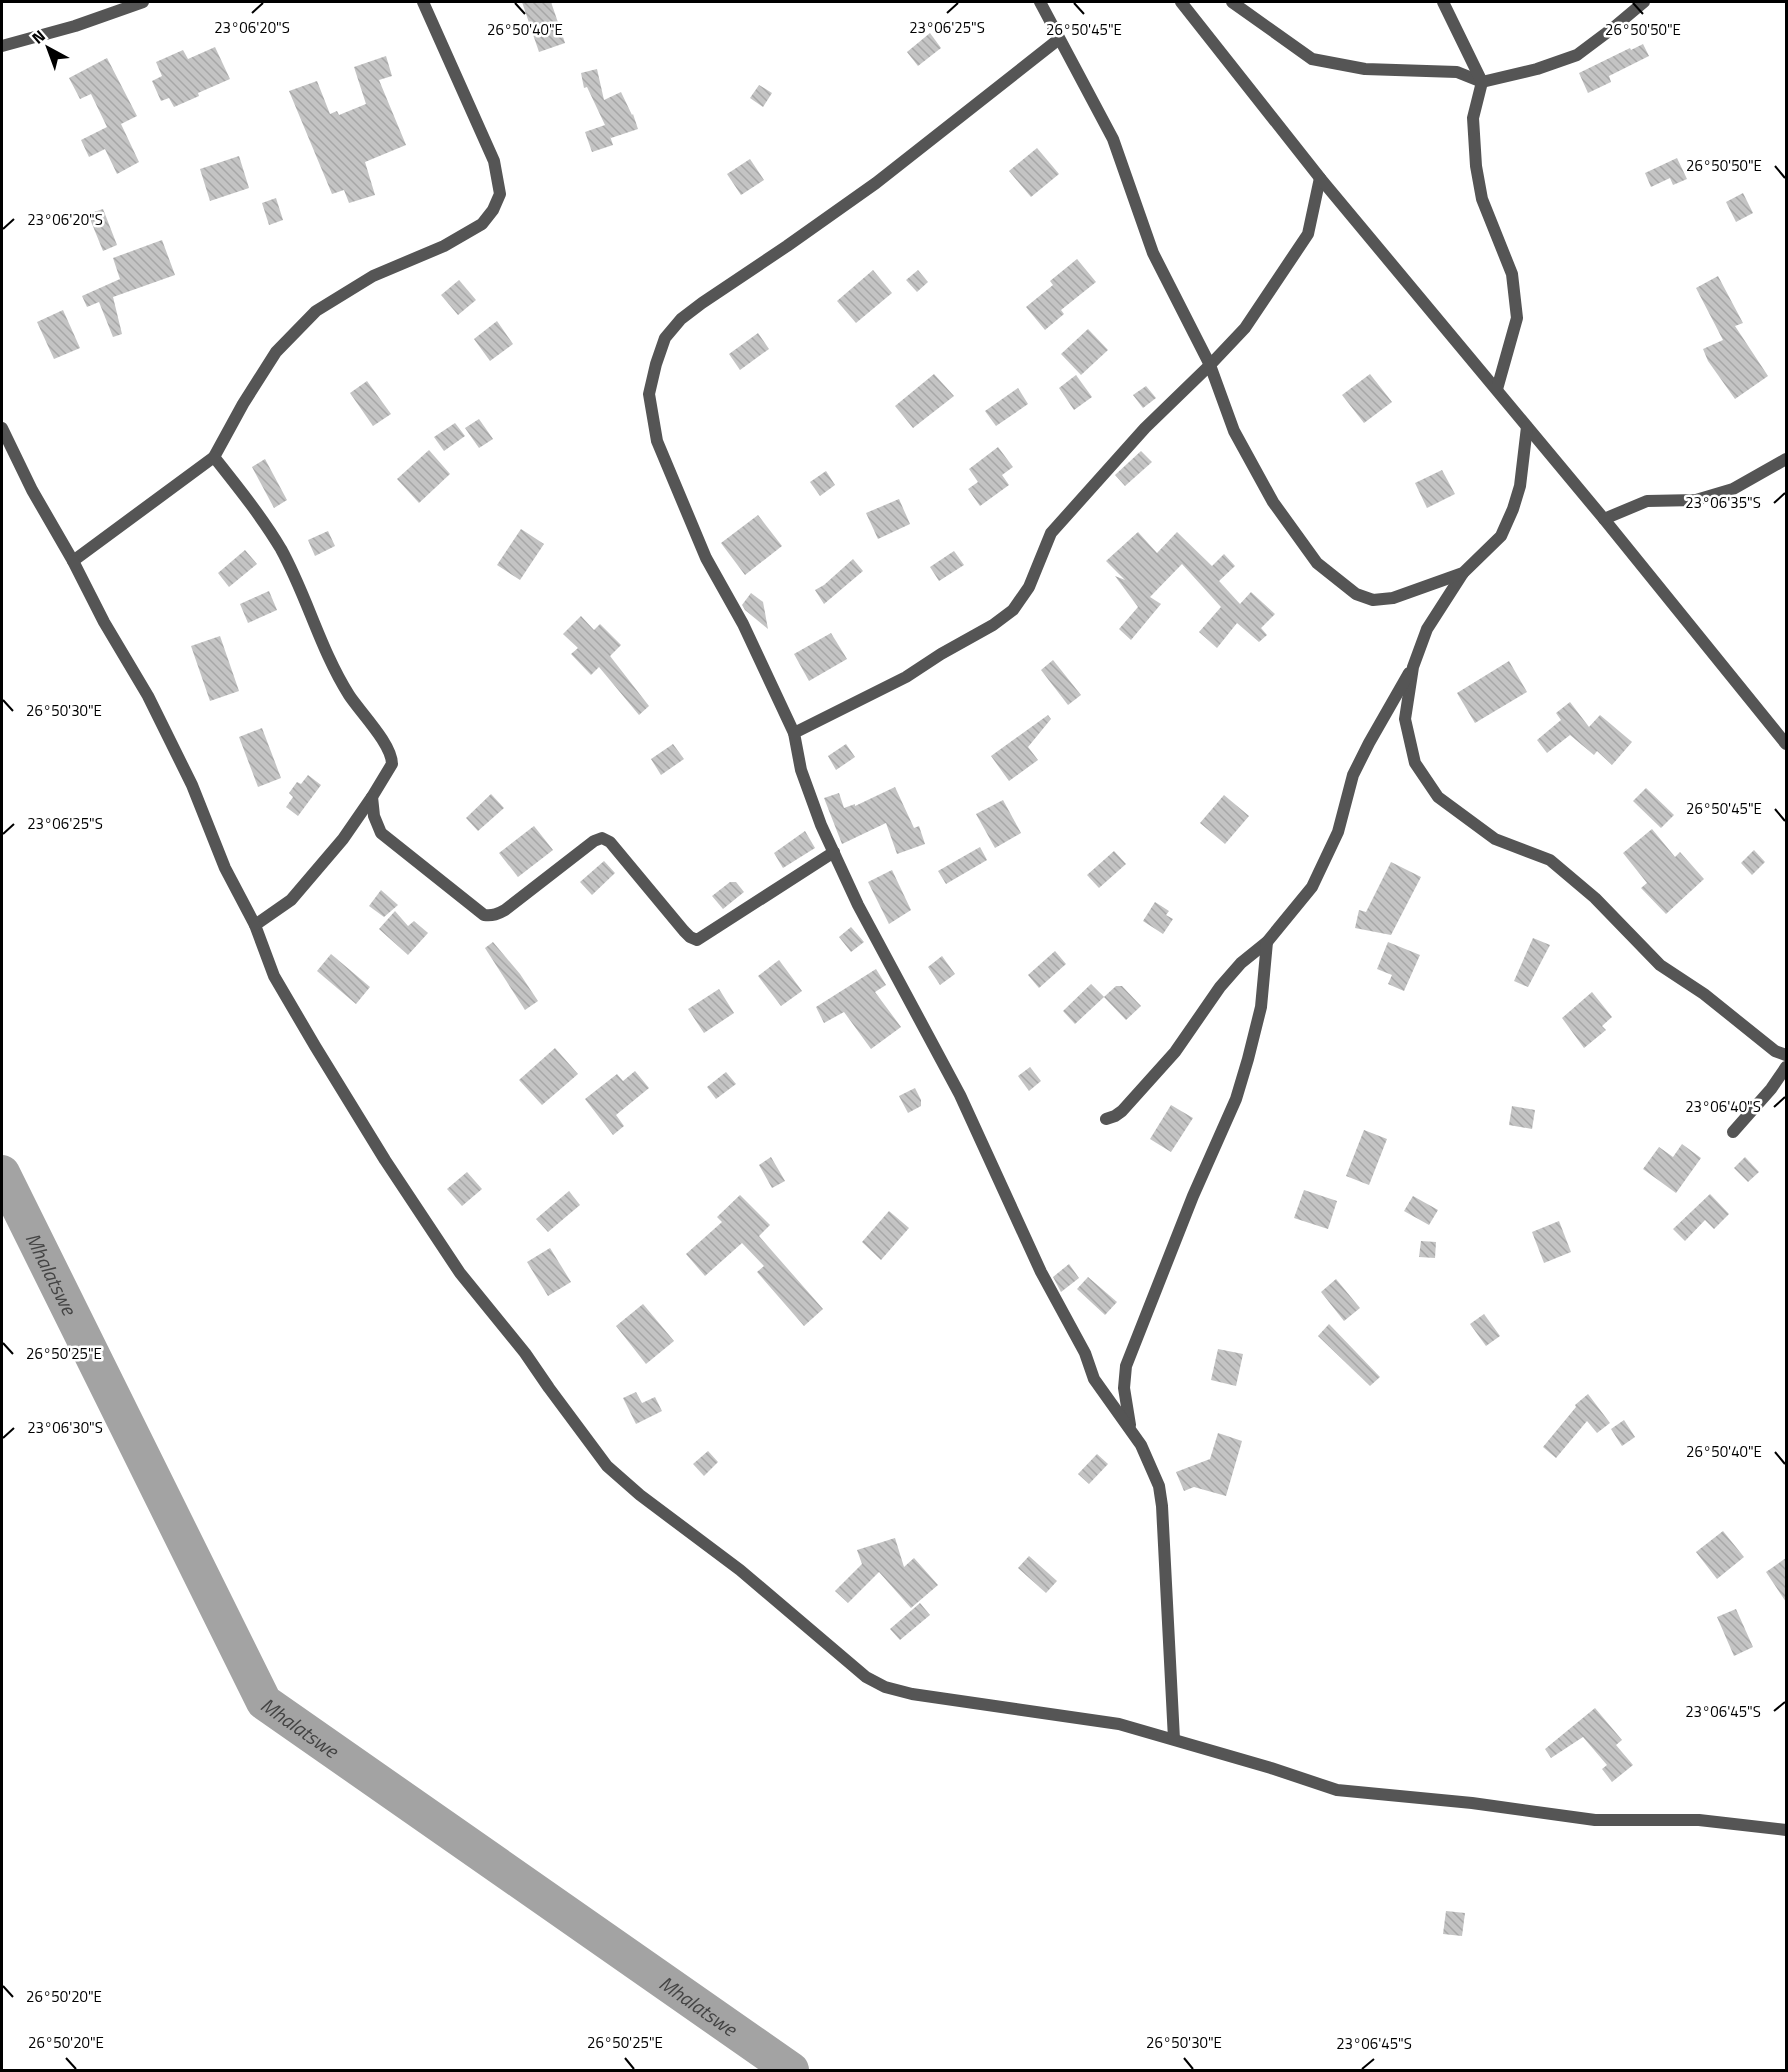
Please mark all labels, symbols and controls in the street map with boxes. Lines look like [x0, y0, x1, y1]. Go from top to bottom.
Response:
text: 23°06'20"S [214, 16, 290, 39]
text: 23°06'25"S [909, 16, 985, 39]
north arrow [18, 18, 78, 78]
text: 26°50'40"E [487, 18, 563, 41]
text: 26°50'45"E [1046, 18, 1122, 41]
text: 26°50'50"E [1605, 18, 1681, 41]
text: N [26, 24, 50, 49]
text: 26°50'50"E [1686, 154, 1762, 177]
text: 23°06'20"S [27, 208, 103, 231]
text: 23°06'35"S [1685, 491, 1761, 514]
text: 26°50'30"E [26, 699, 102, 722]
text: 26°50'45"E [1686, 797, 1762, 820]
text: 23°06'25"S [27, 812, 103, 835]
text: 23°06'40"S [1685, 1095, 1761, 1118]
water label: Mhalatswe [18, 1227, 86, 1321]
text: 26°50'25"E [26, 1342, 102, 1365]
text: 23°06'30"S [27, 1416, 103, 1439]
text: 26°50'40"E [1686, 1440, 1762, 1463]
water label: Mhalatswe [255, 1689, 346, 1766]
text: 23°06'45"S [1685, 1700, 1761, 1723]
water label: Mhalatswe [653, 1967, 745, 2044]
text: 26°50'20"E [26, 1985, 102, 2008]
text: 26°50'20"E [28, 2031, 104, 2054]
text: 26°50'25"E [587, 2031, 663, 2054]
text: 26°50'30"E [1146, 2031, 1222, 2054]
text: 23°06'45"S [1336, 2032, 1412, 2055]

